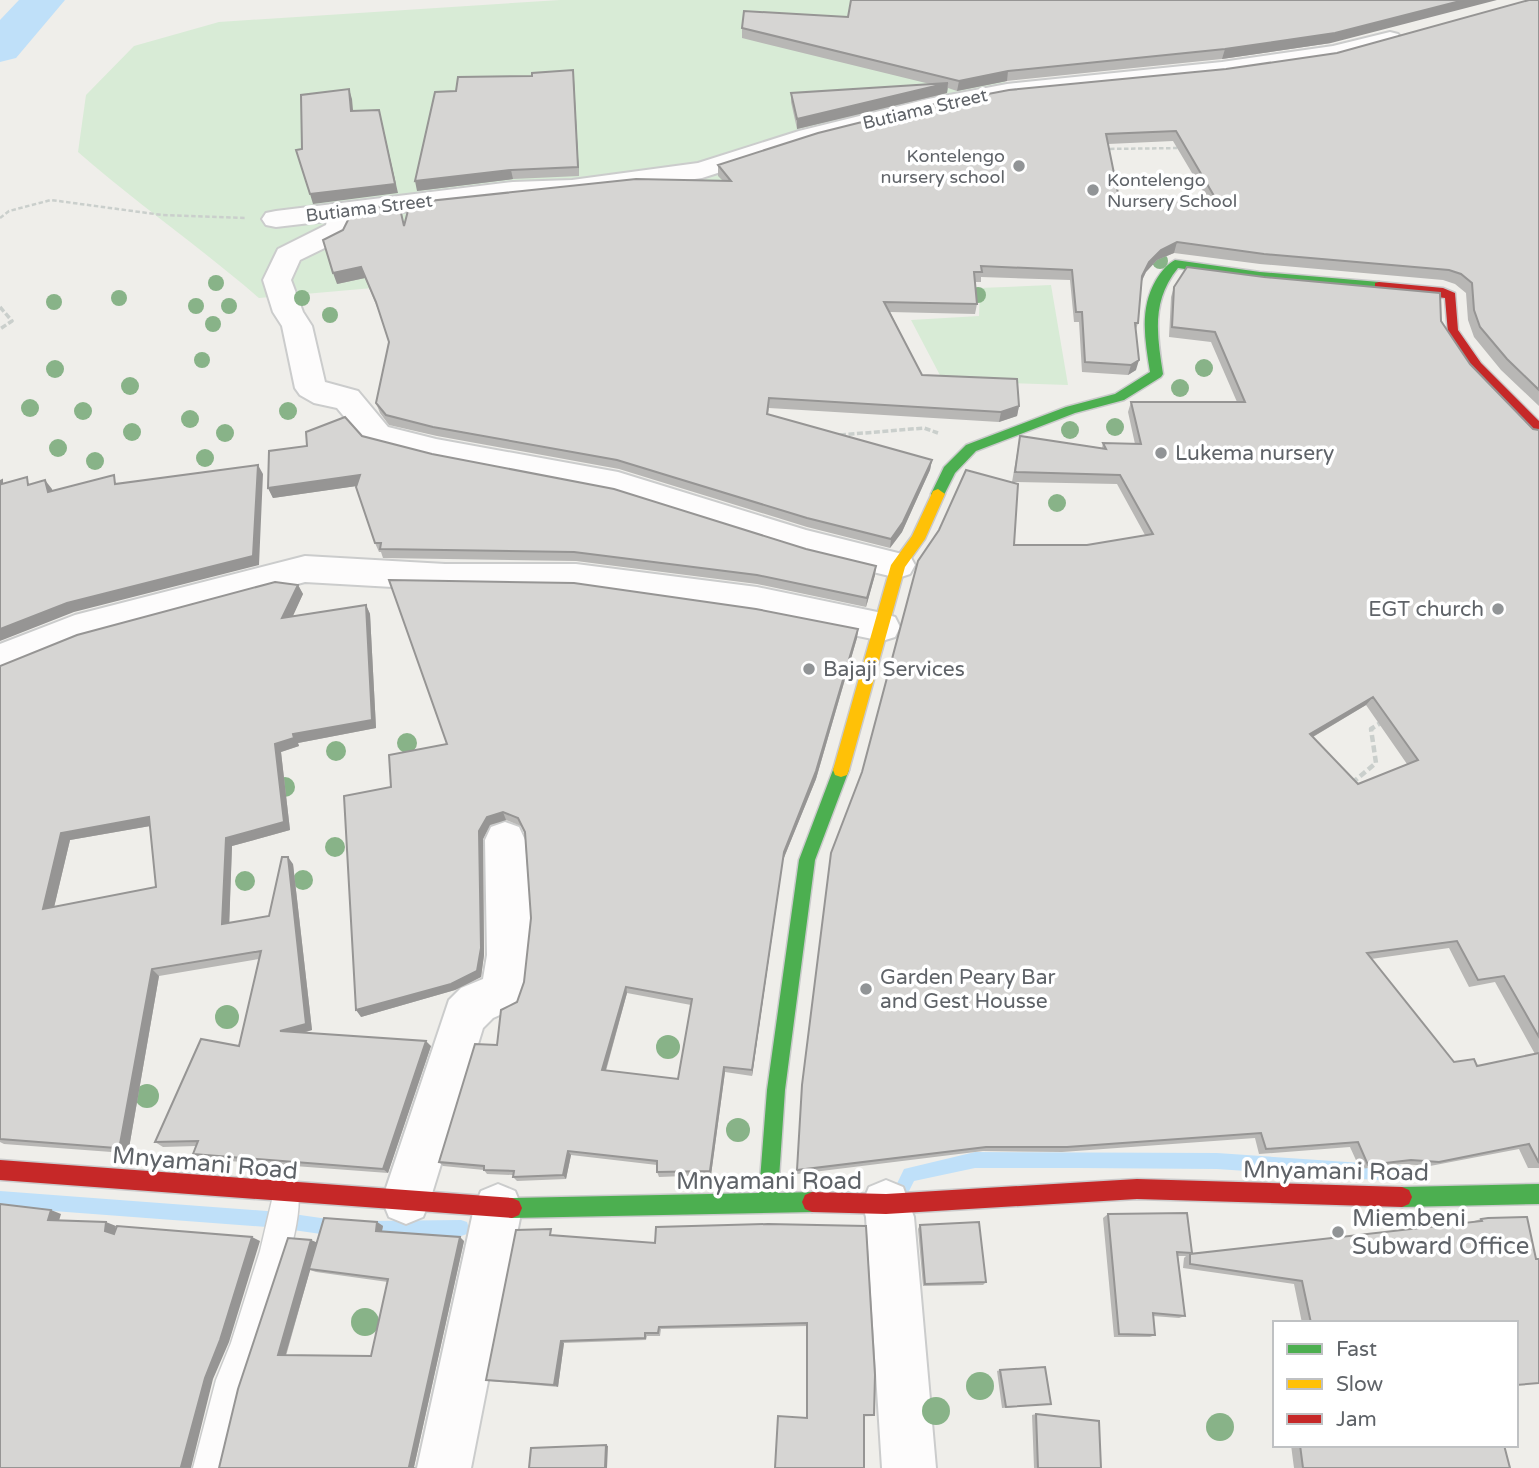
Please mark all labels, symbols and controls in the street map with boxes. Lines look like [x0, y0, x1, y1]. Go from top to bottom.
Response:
street label: Butiama Street [860, 84, 990, 134]
place label: Kontelengo nursery school [881, 145, 1005, 188]
marker: Kontelengo nursery school [1011, 158, 1027, 174]
place label: Kontelengo Nursery School [1107, 169, 1237, 212]
marker: Kontelengo Nursery School [1085, 182, 1101, 198]
street label: Butiama Street [304, 189, 434, 227]
place label: Lukema nursery [1175, 441, 1334, 466]
marker: Lukema nursery [1153, 445, 1169, 461]
place label: EGT church [1368, 597, 1484, 622]
marker: EGT church [1490, 601, 1506, 617]
place label: Bajaji Services [823, 657, 965, 682]
marker: Bajaji Services [801, 661, 817, 677]
place label: Garden Peary Bar and Gest Housse [880, 965, 1056, 1014]
marker: Garden Peary Bar and Gest Housse [858, 981, 874, 997]
street label: Mnyamani Road [111, 1141, 299, 1186]
street label: Mnyamani Road [1243, 1155, 1429, 1188]
street label: Mnyamani Road [676, 1167, 862, 1196]
place label: Miembeni Subward Office [1352, 1204, 1529, 1261]
marker: Miembeni Subward Office [1330, 1224, 1346, 1240]
legend [1273, 1321, 1518, 1447]
text: Fast [1336, 1337, 1377, 1362]
text: Slow [1336, 1372, 1384, 1397]
text: Jam [1336, 1407, 1377, 1432]

